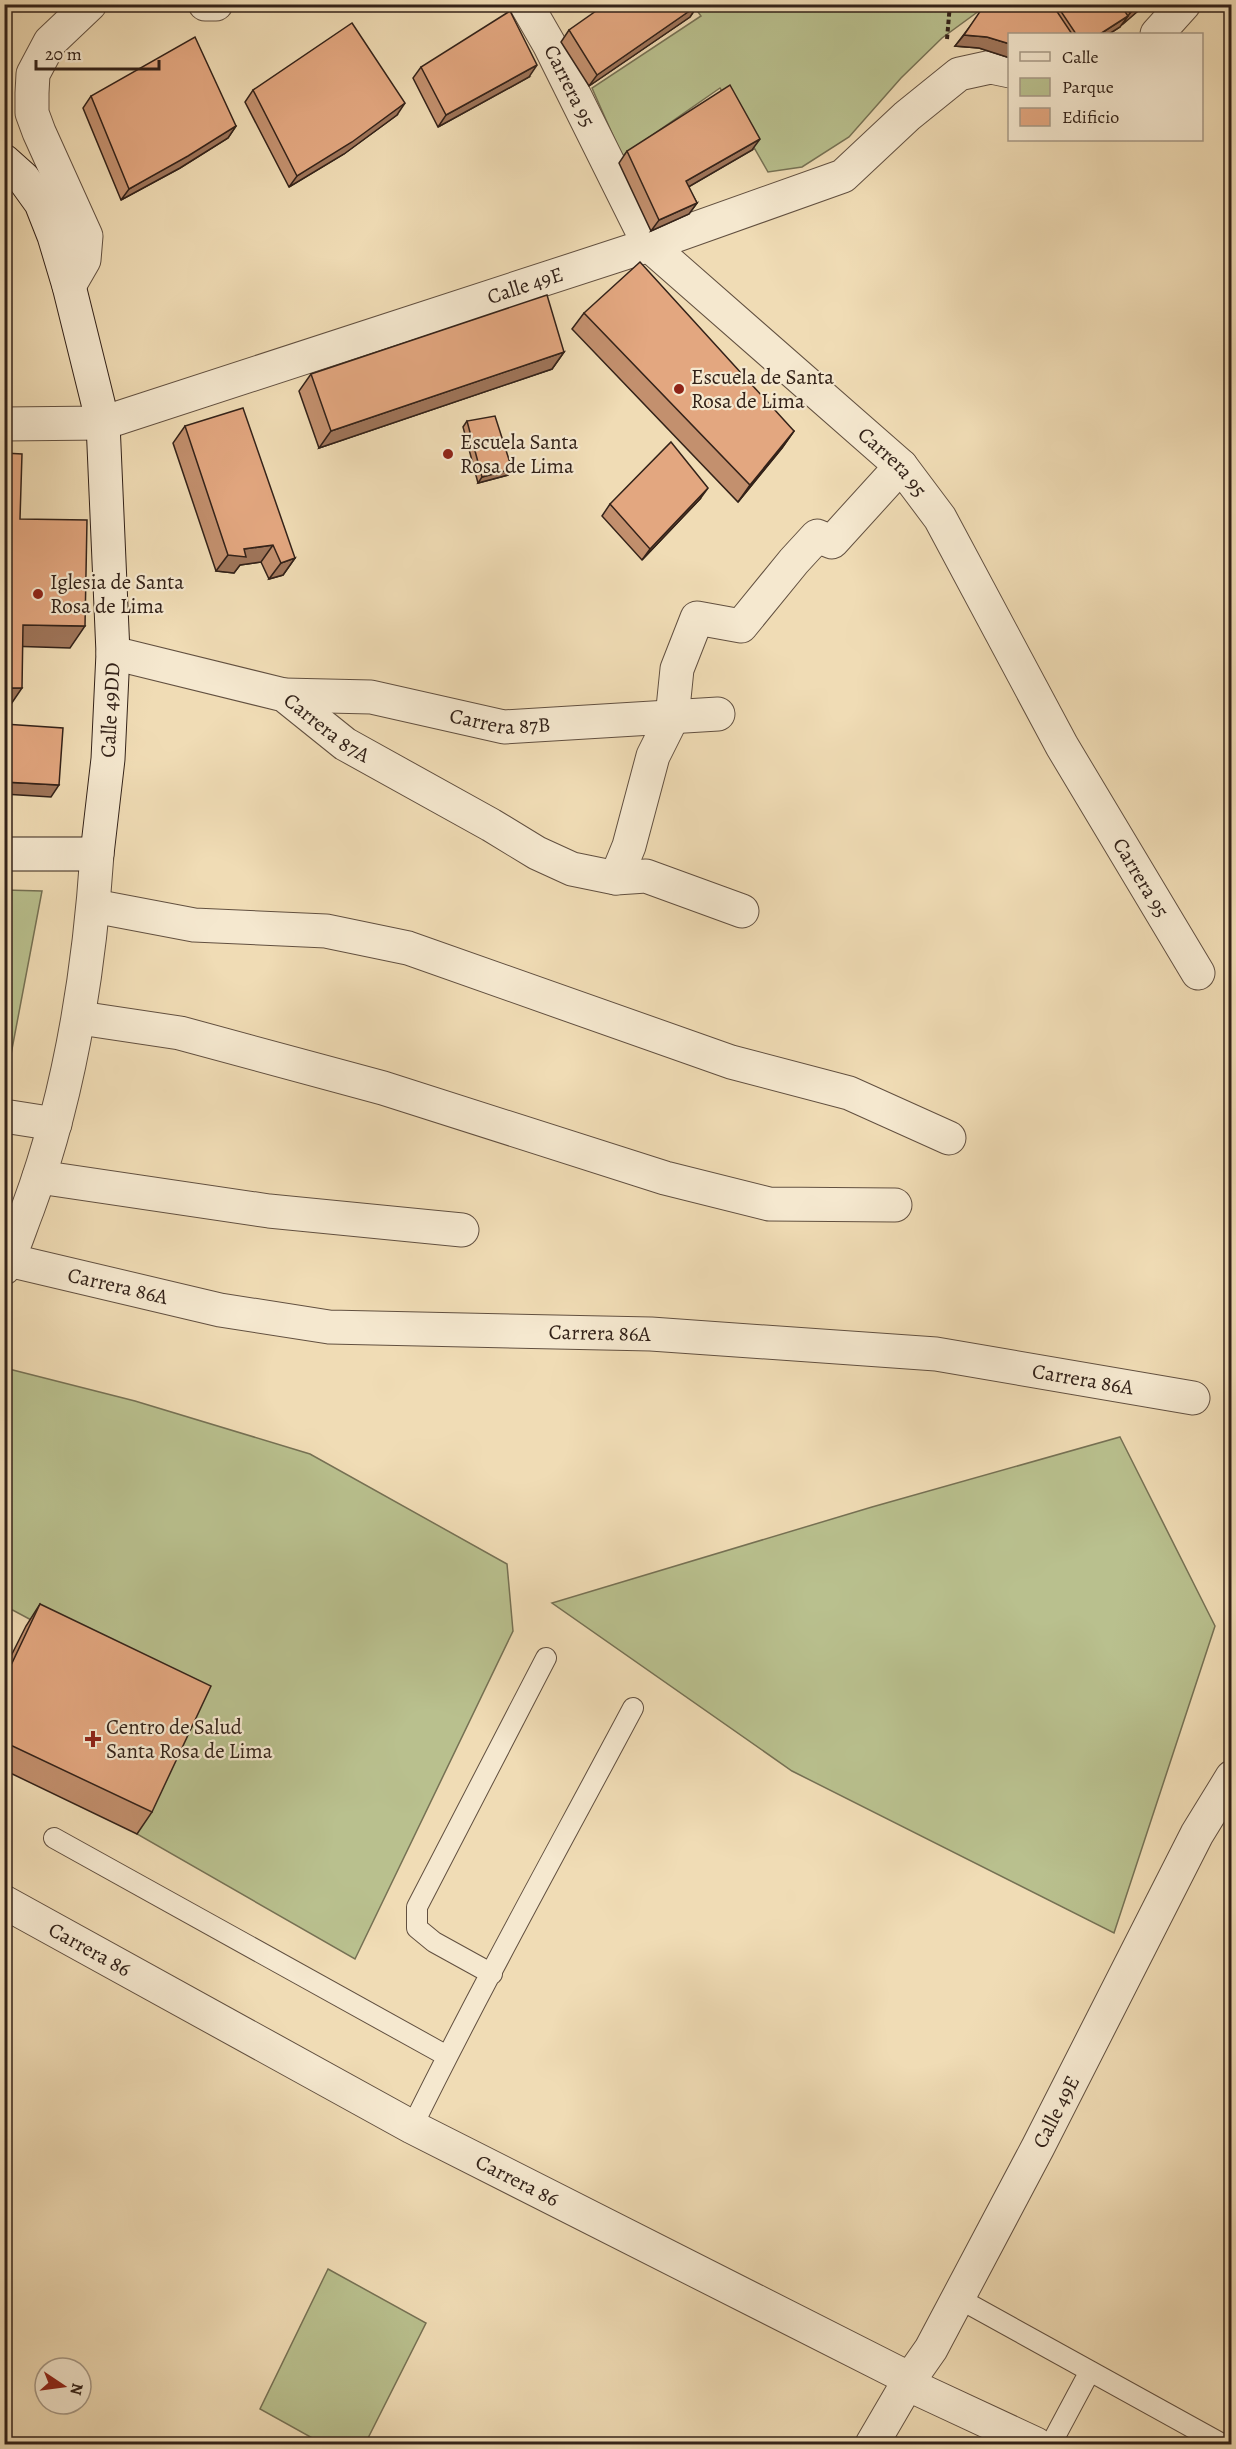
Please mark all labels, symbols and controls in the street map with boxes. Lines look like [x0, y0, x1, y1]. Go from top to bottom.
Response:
scale bar [36, 33, 159, 71]
legend [1008, 33, 1203, 141]
street label: Carrera 95 [538, 40, 602, 132]
text: 20 m [45, 42, 82, 66]
text: Calle [1062, 45, 1099, 69]
text: Parque [1062, 75, 1114, 99]
text: Edificio [1062, 105, 1119, 129]
street label: Calle 49E [484, 260, 567, 311]
place label: Escuela de Santa Rosa de Lima [691, 363, 834, 415]
marker: Escuela de Santa Rosa de Lima [672, 382, 686, 396]
street label: Carrera 95 [852, 420, 934, 503]
place label: Escuela Santa Rosa de Lima [460, 428, 579, 480]
marker: Escuela Santa Rosa de Lima [441, 447, 455, 461]
place label: Iglesia de Santa Rosa de Lima [50, 568, 184, 620]
marker: Iglesia de Santa Rosa de Lima [31, 587, 45, 601]
street label: Calle 49DD [94, 662, 126, 758]
street label: Carrera 87A [278, 686, 375, 769]
street label: Carrera 87B [447, 701, 551, 741]
street label: Carrera 95 [1106, 833, 1176, 923]
street label: Carrera 86A [65, 1261, 172, 1311]
street label: Carrera 86A [548, 1318, 652, 1348]
street label: Carrera 86A [1030, 1357, 1136, 1402]
place label: Centro de Salud Santa Rosa de Lima [106, 1713, 273, 1765]
marker: Centro de Salud Santa Rosa de Lima [84, 1730, 102, 1748]
street label: Carrera 86 [44, 1915, 136, 1983]
street label: Calle 49E [1026, 2071, 1086, 2153]
street label: Carrera 86 [471, 2148, 564, 2213]
north arrow [33, 2356, 93, 2416]
text: N [65, 2381, 89, 2398]

